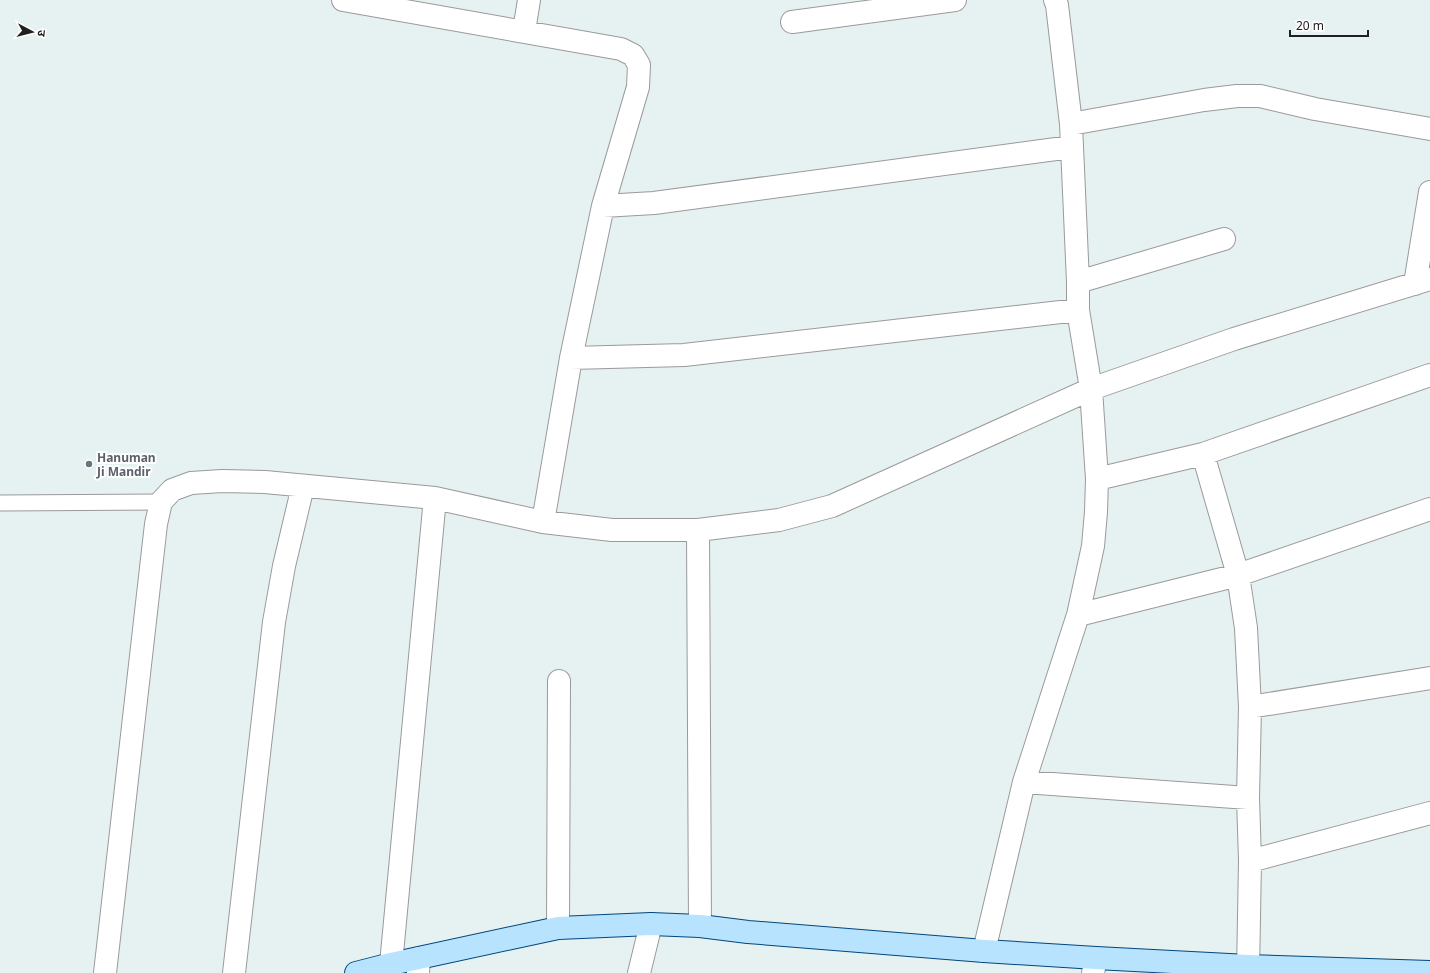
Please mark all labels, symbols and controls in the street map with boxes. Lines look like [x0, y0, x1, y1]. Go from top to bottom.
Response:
north arrow [12, 12, 52, 52]
scale bar [1290, 12, 1368, 38]
text: 20 m [1296, 17, 1324, 34]
text: उ [35, 29, 50, 38]
place label: Hanuman Ji Mandir [96, 449, 156, 480]
marker: Hanuman Ji Mandir [84, 459, 94, 469]

